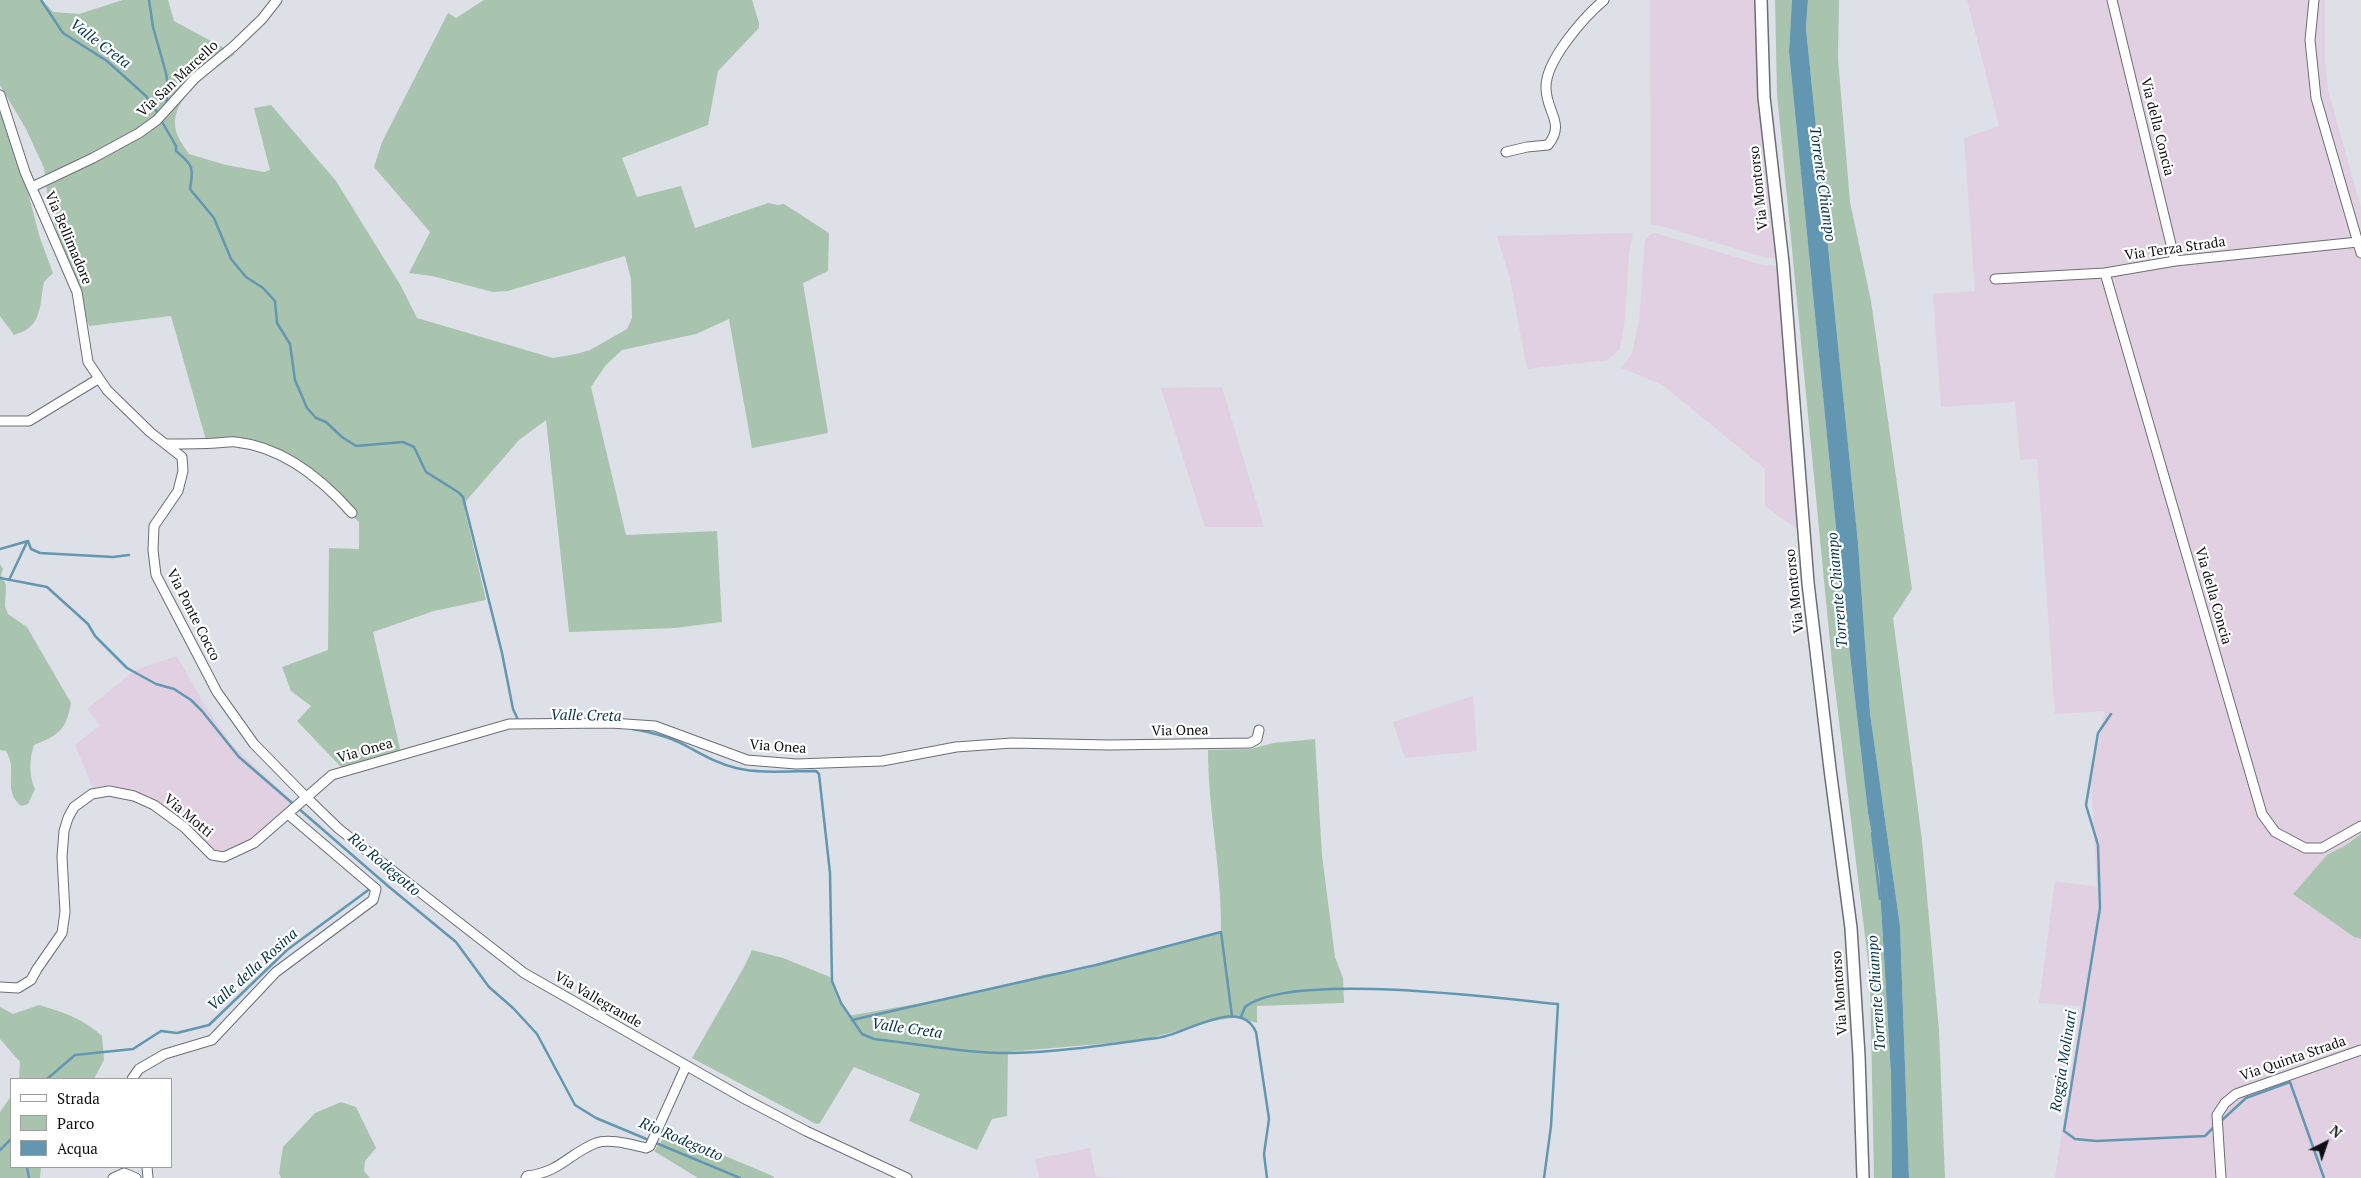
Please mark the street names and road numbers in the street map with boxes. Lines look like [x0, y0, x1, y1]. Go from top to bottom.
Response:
street label: Via San Marcello [134, 37, 222, 121]
street label: Via della Concia [2137, 76, 2177, 178]
street label: Via Montorso [1746, 145, 1772, 231]
street label: Via Bellimadore [41, 189, 95, 287]
street label: Via Terza Strada [2123, 234, 2227, 264]
street label: Via della Concia [2191, 545, 2235, 647]
street label: Via Montorso [1782, 548, 1808, 634]
street label: Via Ponte Cocco [163, 566, 223, 664]
street label: Via Onea [1151, 722, 1209, 740]
street label: Via Onea [335, 735, 395, 767]
street label: Via Onea [749, 737, 807, 757]
street label: Via Motti [160, 791, 216, 841]
street label: Via Montorso [1829, 950, 1851, 1036]
street label: Via Vallegrande [551, 968, 645, 1032]
street label: Via Quinta Strada [2238, 1033, 2348, 1085]

